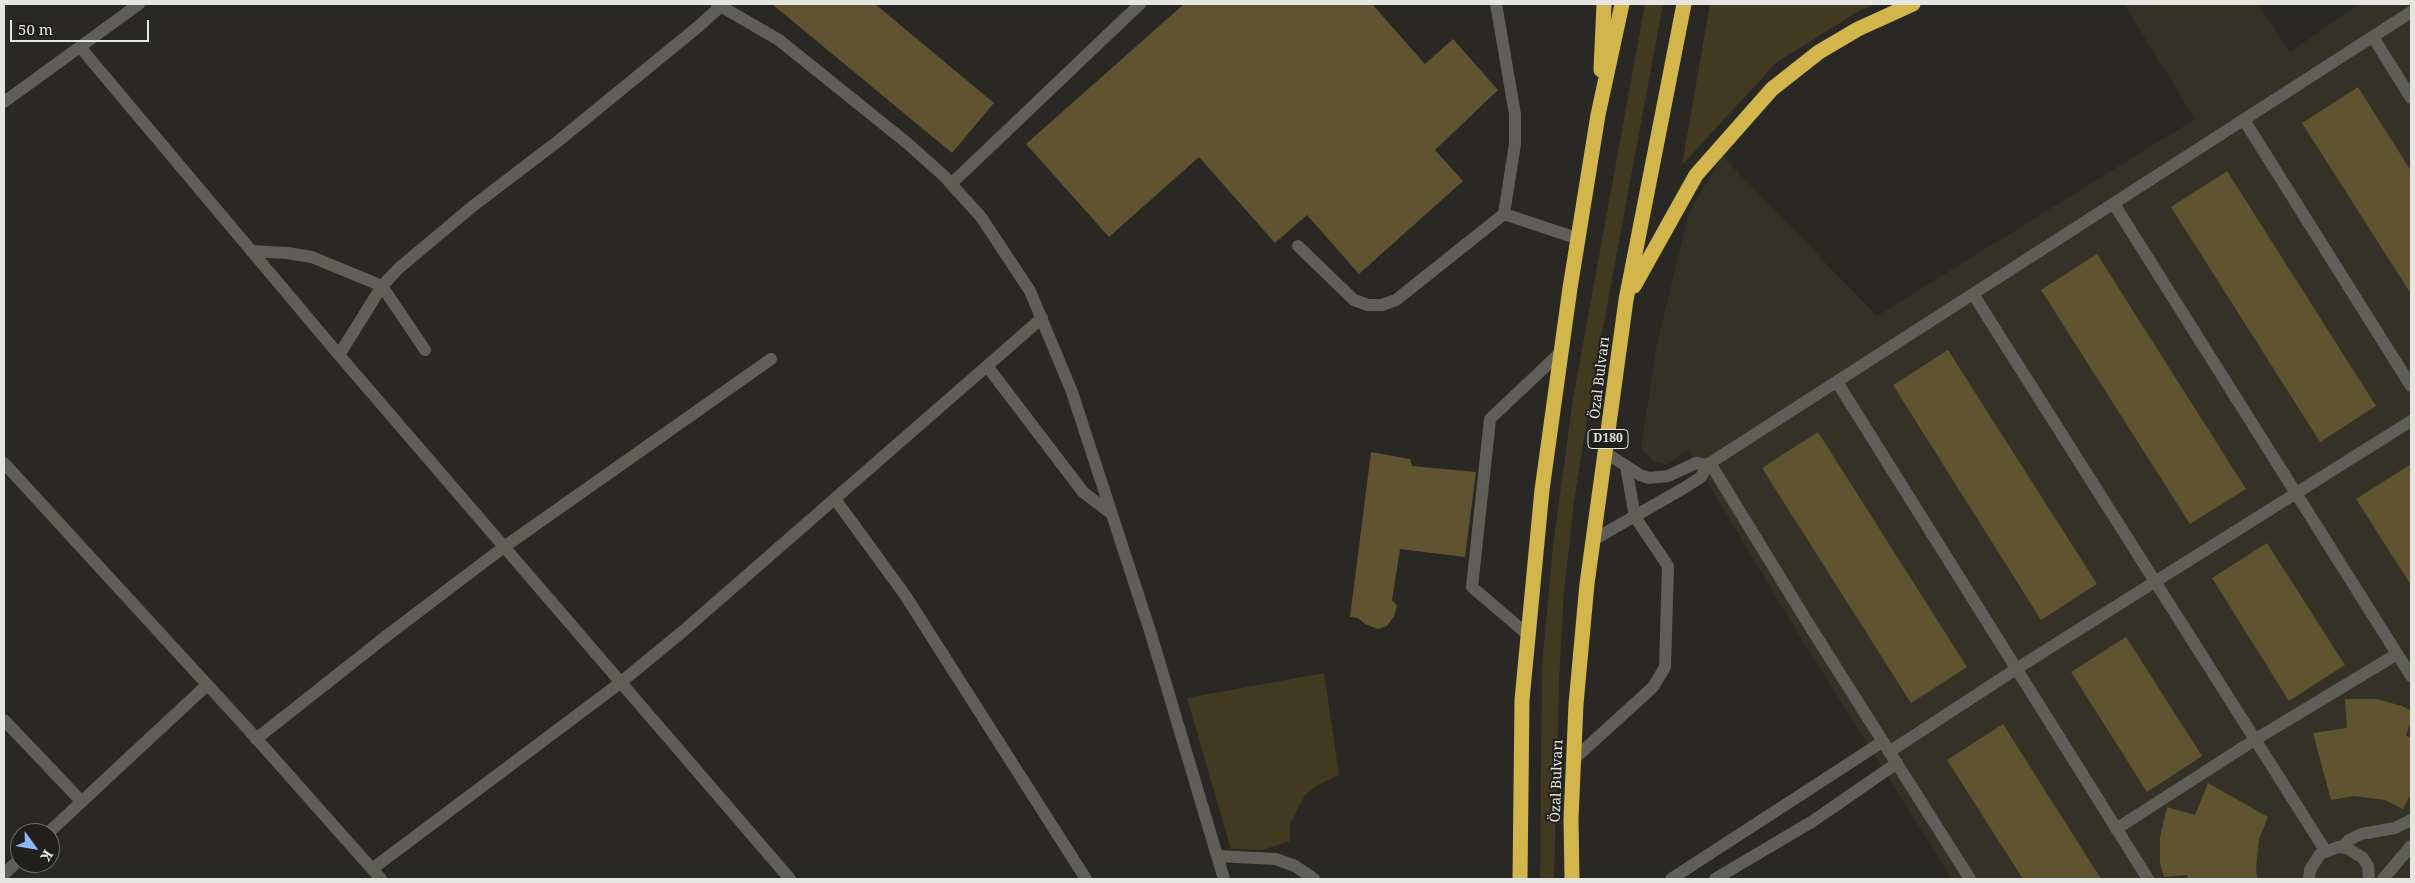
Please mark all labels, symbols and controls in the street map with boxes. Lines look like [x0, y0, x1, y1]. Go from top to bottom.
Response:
scale bar [12, 10, 151, 42]
text: 50 m [18, 19, 53, 39]
street label: Özal Bulvarı [1587, 336, 1613, 420]
road number: D180 [1588, 429, 1628, 448]
street label: Özal Bulvarı [1547, 739, 1567, 823]
north arrow [10, 823, 60, 873]
text: K [37, 846, 58, 865]

